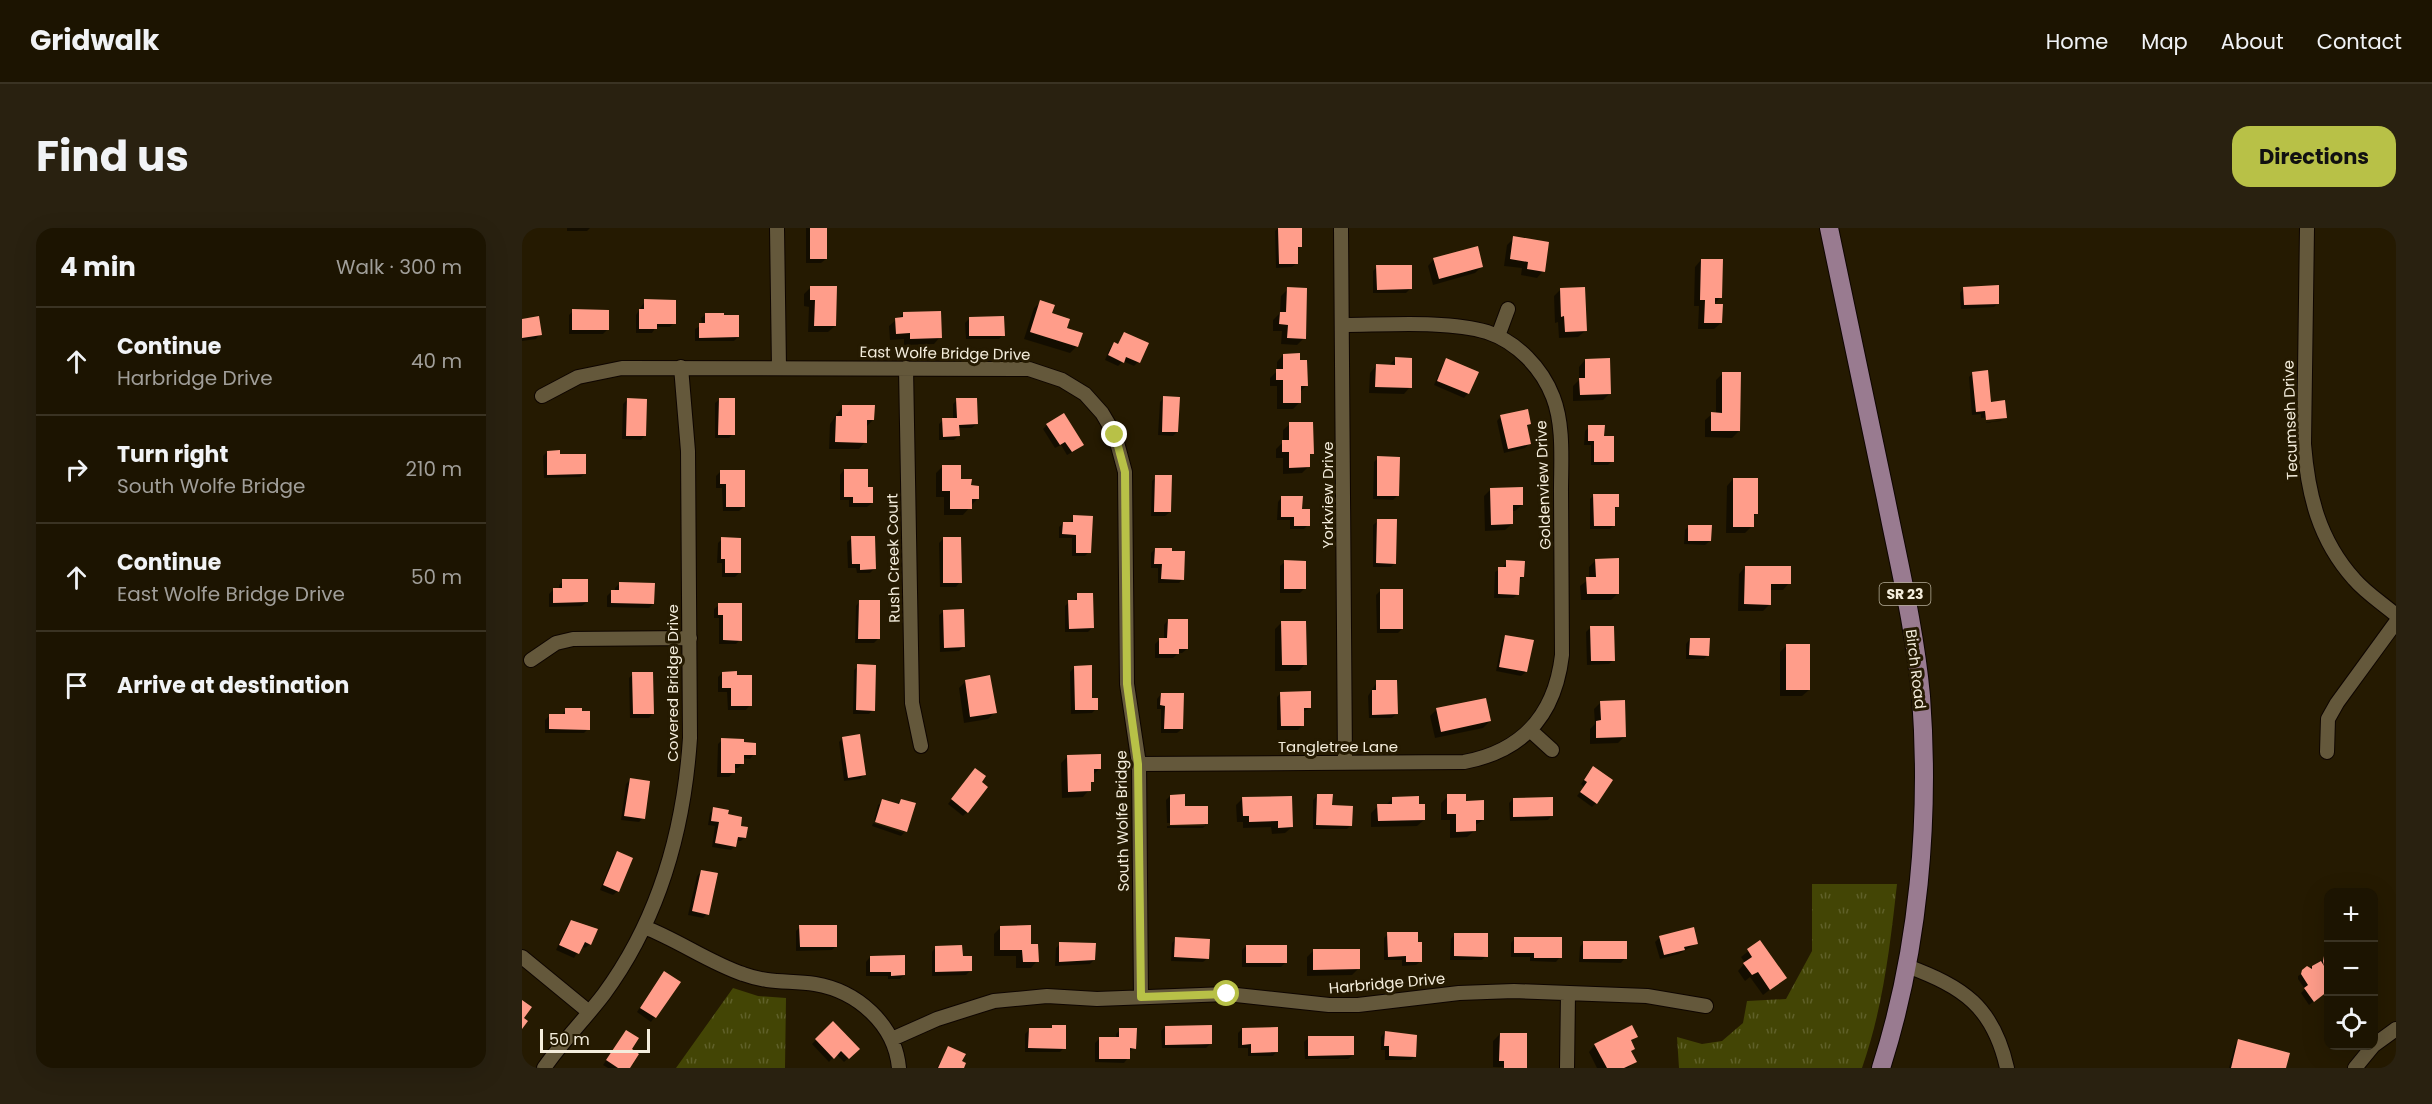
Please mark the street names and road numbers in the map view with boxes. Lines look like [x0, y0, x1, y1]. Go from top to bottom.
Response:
street label: East Wolfe Bridge Drive [859, 341, 1031, 365]
street label: Tecumseh Drive [2277, 360, 2303, 480]
street label: Goldenview Drive [1530, 420, 1556, 550]
street label: Yorkview Drive [1317, 442, 1338, 549]
street label: Rush Creek Court [881, 493, 905, 623]
road number: SR 23 [1880, 583, 1930, 605]
street label: Covered Bridge Drive [662, 604, 683, 762]
street label: Birch Road [1901, 628, 1931, 710]
street label: Tangletree Lane [1278, 736, 1398, 757]
street label: South Wolfe Bridge [1110, 750, 1134, 892]
street label: Harbridge Drive [1328, 967, 1446, 999]

